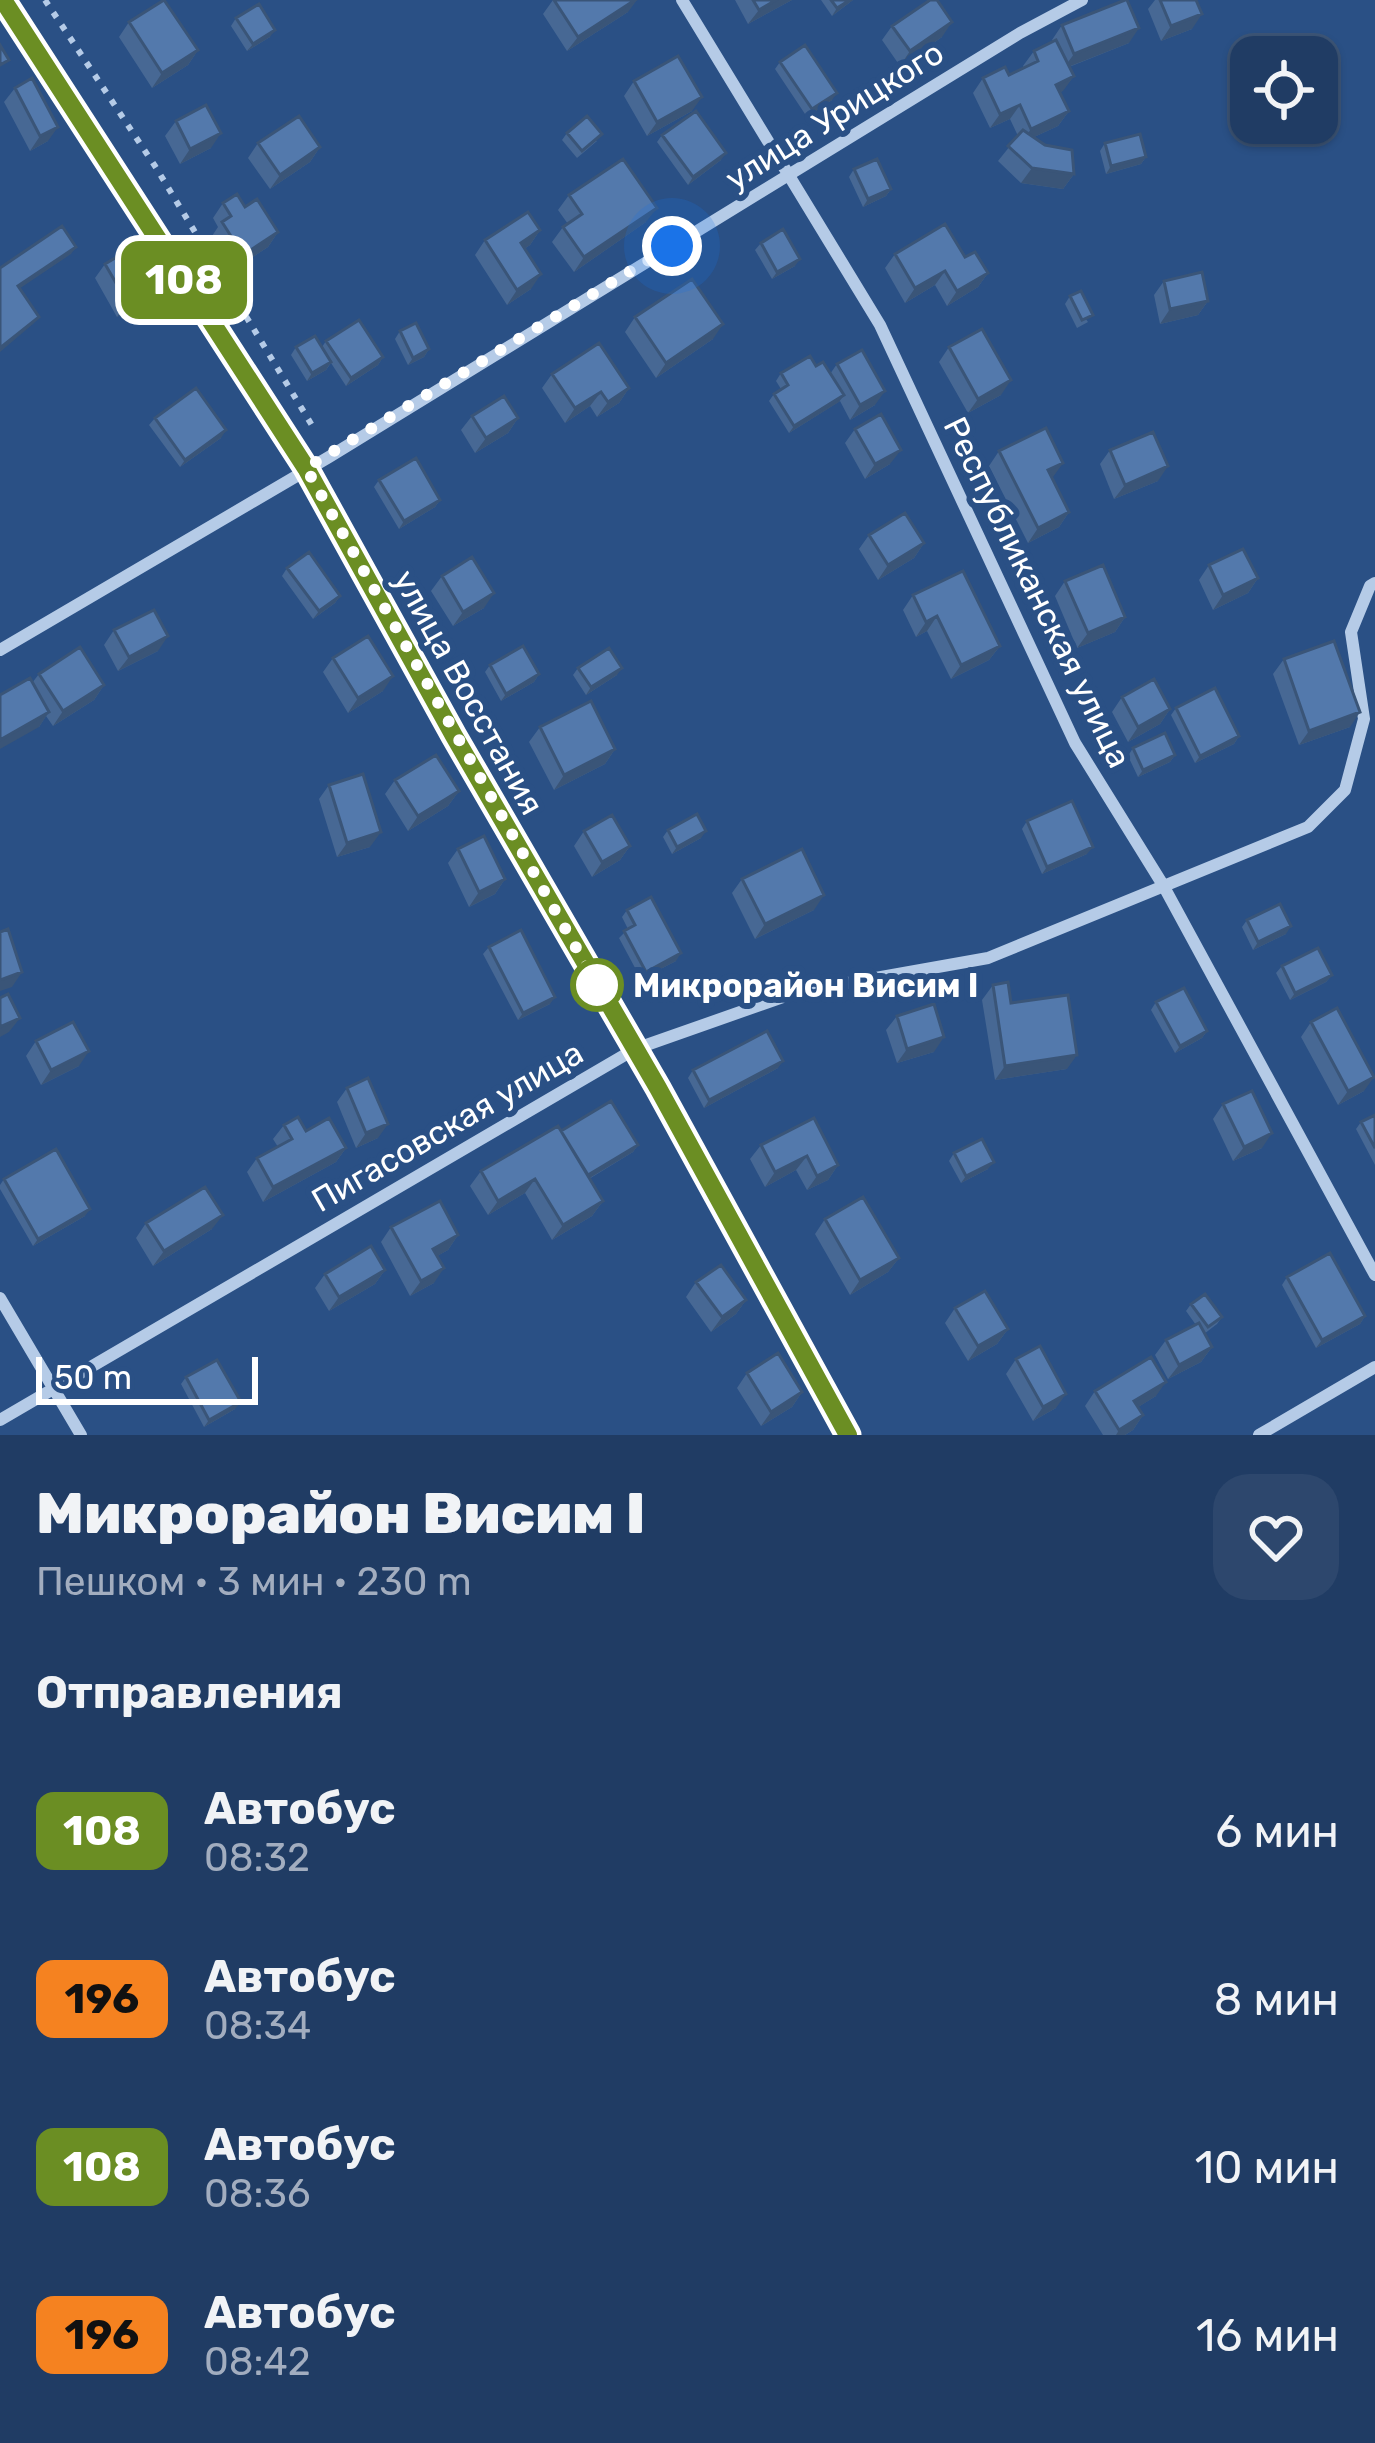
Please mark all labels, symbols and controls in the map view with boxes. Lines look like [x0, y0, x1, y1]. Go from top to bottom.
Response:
street label: улица Урицкого [718, 33, 951, 198]
map controls [1230, 36, 1338, 144]
button: locate [1230, 36, 1338, 144]
your location [642, 216, 702, 276]
line badge: 108 [115, 241, 253, 319]
text: 108 [145, 255, 223, 305]
street label: Республиканская улица [936, 411, 1139, 774]
street label: улица Восстания [385, 563, 552, 821]
marker: Микрорайон Висим I [572, 960, 622, 1010]
place label: Микрорайон Висим I [633, 966, 978, 1005]
street label: Пигасовская улица [305, 1033, 590, 1220]
scale bar [36, 1351, 258, 1404]
text: 50 m [54, 1358, 132, 1397]
button: heart [1213, 1474, 1339, 1600]
text: Микрорайон Висим I [36, 1480, 645, 1547]
text: Пешком · 3 мин · 230 m [36, 1559, 472, 1605]
text: Отправления [36, 1666, 343, 1719]
text: Автобус [204, 1782, 396, 1835]
text: 6 мин [1215, 1805, 1339, 1858]
text: 108 [63, 1806, 141, 1856]
text: 08:32 [204, 1835, 310, 1881]
text: Автобус [204, 1950, 396, 2003]
text: 8 мин [1214, 1973, 1339, 2026]
text: 196 [65, 1974, 139, 2024]
text: 08:34 [204, 2003, 311, 2049]
text: Автобус [204, 2118, 396, 2171]
text: 10 мин [1195, 2141, 1339, 2194]
text: 108 [63, 2142, 141, 2192]
text: 08:36 [204, 2171, 311, 2217]
text: Автобус [204, 2286, 396, 2339]
text: 16 мин [1196, 2309, 1339, 2362]
text: 196 [65, 2310, 139, 2360]
text: 08:42 [204, 2339, 311, 2385]

